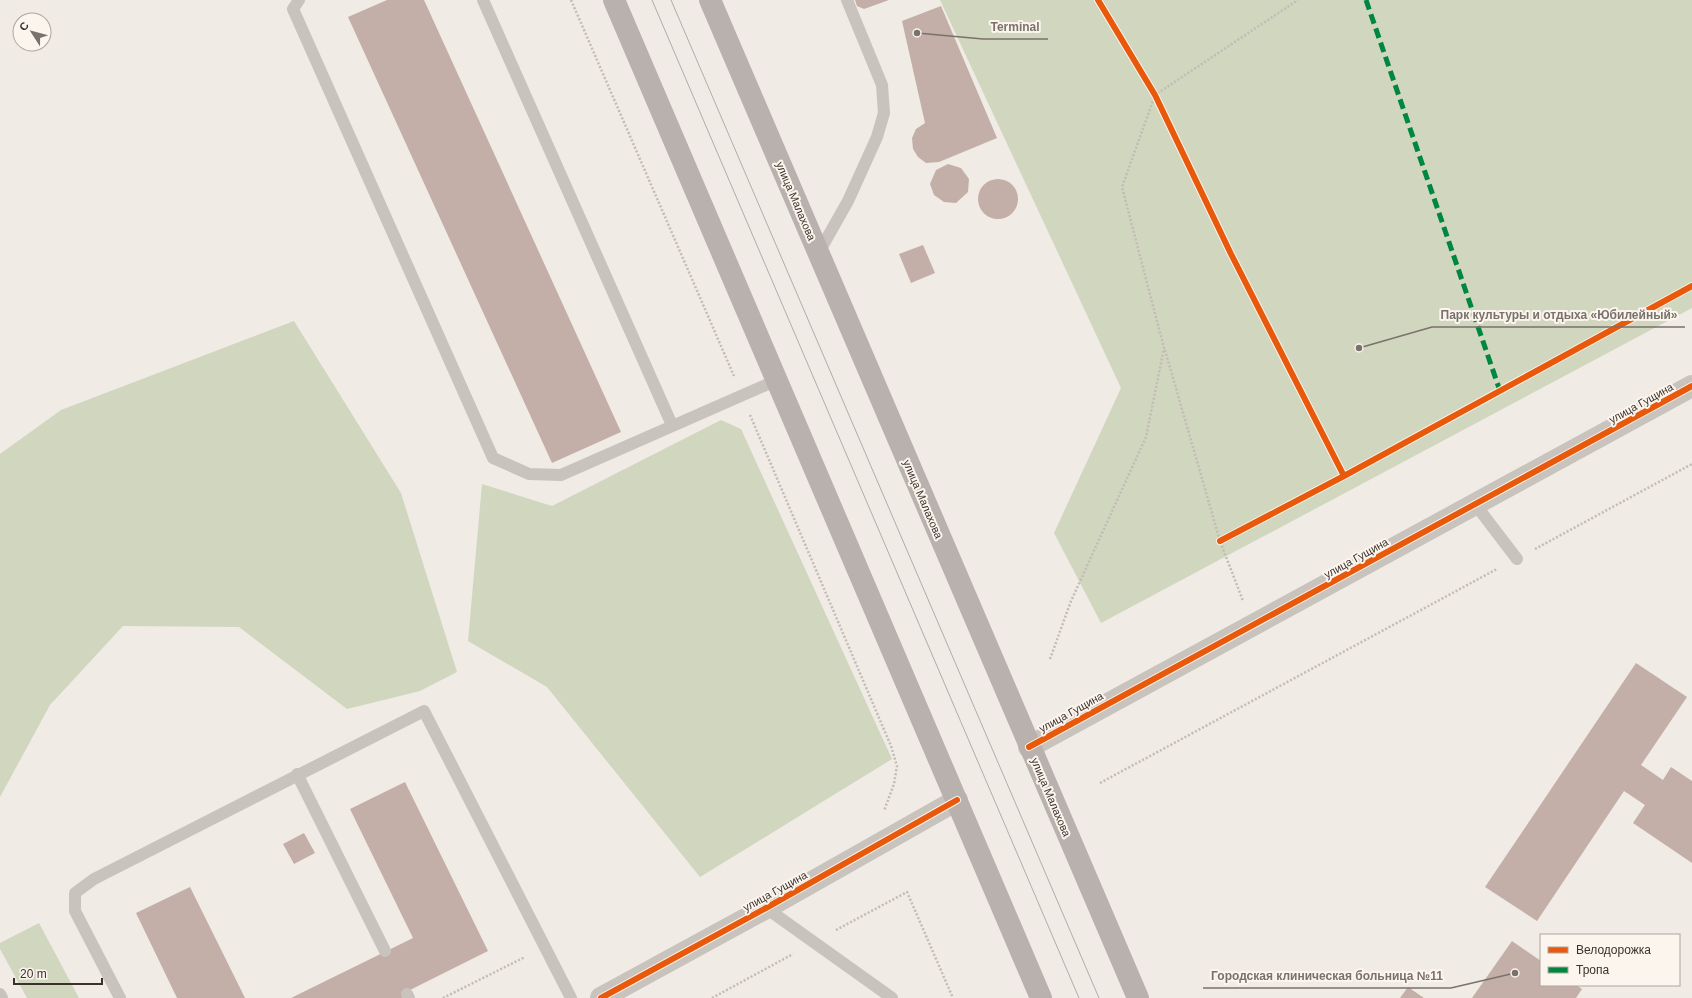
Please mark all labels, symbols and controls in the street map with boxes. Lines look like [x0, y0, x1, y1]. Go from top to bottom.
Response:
north arrow [12, 12, 52, 52]
callout: Terminal [983, 15, 1048, 39]
text: С [17, 19, 31, 33]
text: Terminal [990, 20, 1040, 34]
street label: улица Малахова [774, 160, 818, 243]
callout: Парк культуры и отдыха «Юбилейный» [1432, 303, 1685, 327]
text: Парк культуры и отдыха «Юбилейный» [1441, 308, 1678, 322]
street label: улица Гущина [1607, 380, 1676, 426]
street label: улица Малахова [901, 458, 945, 541]
street label: улица Гущина [1322, 535, 1391, 581]
street label: улица Гущина [1037, 689, 1106, 735]
street label: улица Малахова [1029, 756, 1073, 839]
street label: улица Гущина [741, 868, 810, 914]
legend [1540, 934, 1680, 986]
text: Велодорожка [1576, 943, 1651, 957]
scale bar [14, 960, 102, 986]
text: Тропа [1576, 963, 1610, 977]
callout: Городская клиническая больница №11 [1203, 964, 1451, 988]
text: 20 m [20, 967, 47, 981]
text: Городская клиническая больница №11 [1211, 969, 1443, 983]

